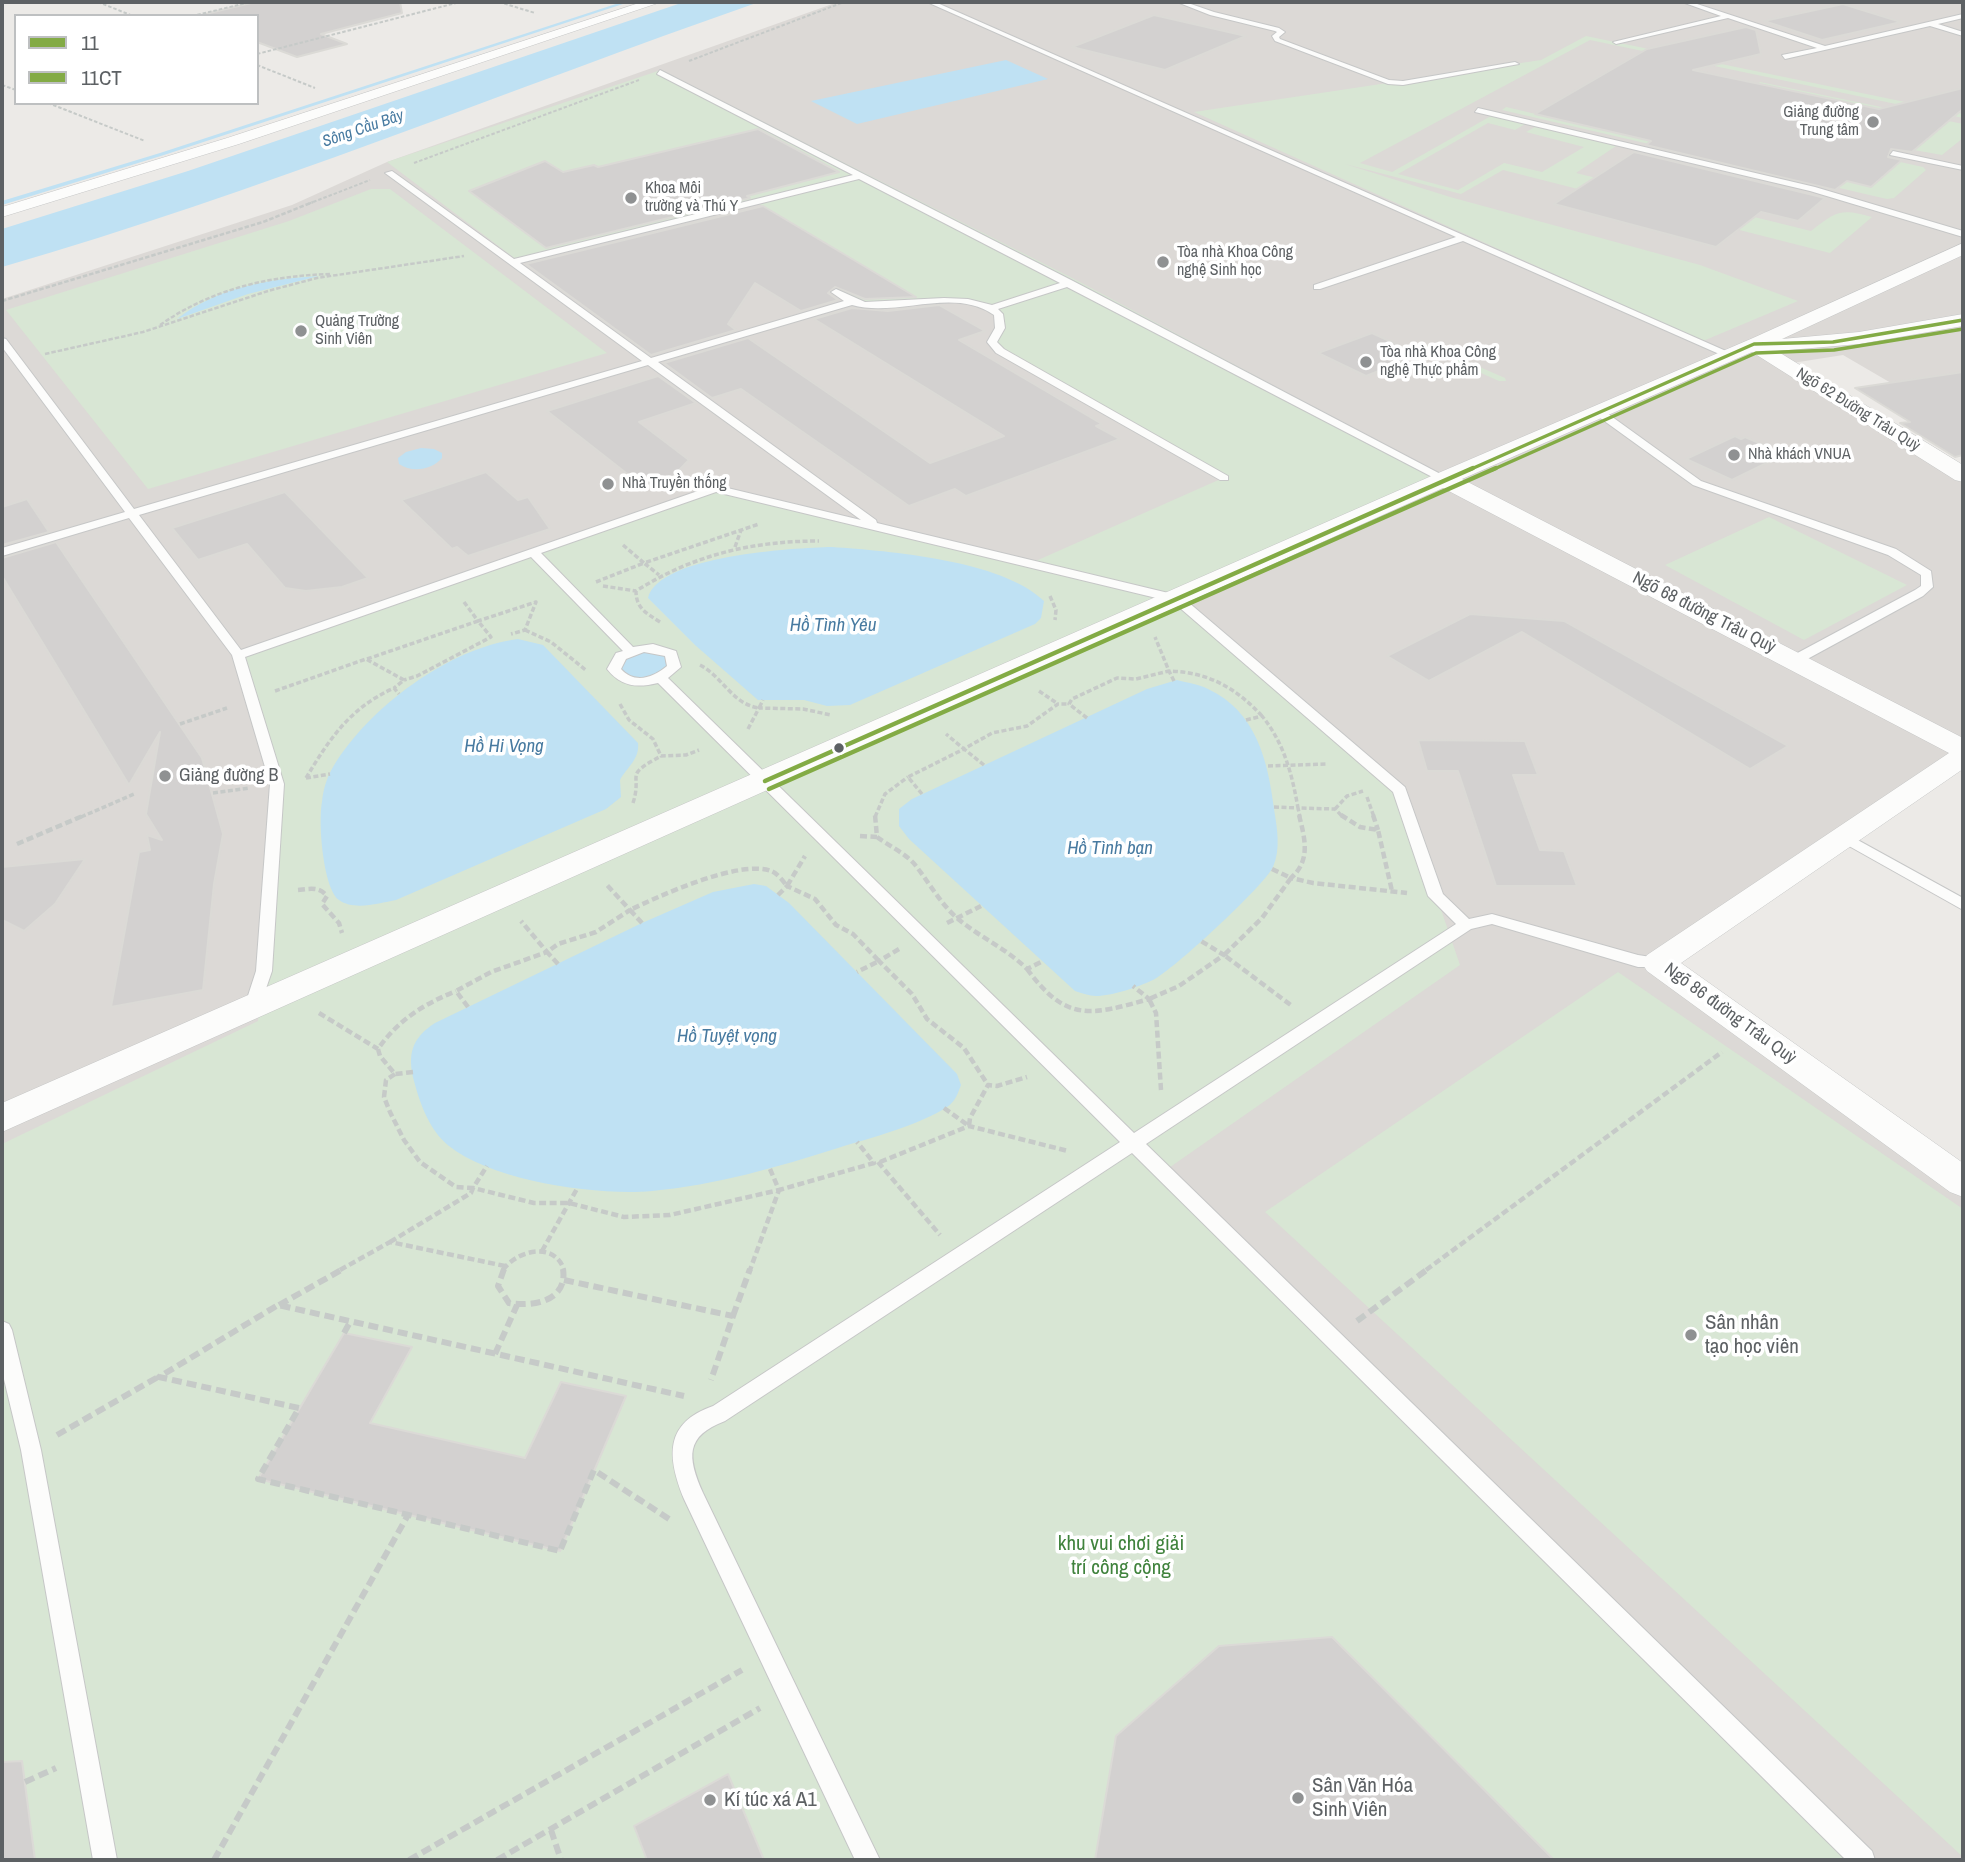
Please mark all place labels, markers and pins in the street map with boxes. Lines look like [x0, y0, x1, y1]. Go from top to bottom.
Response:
place label: Giảng đường Trung tâm [1783, 103, 1859, 141]
marker: Giảng đường Trung tâm [1865, 114, 1881, 130]
place label: Khoa Môi trường và Thú Y [645, 179, 738, 217]
marker: Khoa Môi trường và Thú Y [623, 190, 639, 206]
place label: Tòa nhà Khoa Công nghệ Sinh học [1177, 243, 1293, 281]
marker: Tòa nhà Khoa Công nghệ Sinh học [1155, 254, 1171, 270]
place label: Quảng Trường Sinh Viên [315, 312, 399, 350]
marker: Quảng Trường Sinh Viên [293, 323, 309, 339]
place label: Tòa nhà Khoa Công nghệ Thực phẩm [1380, 343, 1496, 381]
marker: Tòa nhà Khoa Công nghệ Thực phẩm [1358, 354, 1374, 370]
place label: Nhà khách VNUA [1748, 445, 1851, 465]
marker: Nhà khách VNUA [1726, 447, 1742, 463]
place label: Nhà Truyền thống [622, 474, 727, 494]
marker: Nhà Truyền thống [600, 476, 616, 492]
unlabelled marker [832, 741, 846, 755]
place label: Giảng đường B [179, 765, 278, 787]
marker: Giảng đường B [157, 768, 173, 784]
place label: Sân nhân tạo học viên [1705, 1310, 1799, 1360]
marker: Sân nhân tạo học viên [1683, 1327, 1699, 1343]
place label: Sân Văn Hóa Sinh Viên [1312, 1773, 1413, 1823]
place label: Kí túc xá A1 [724, 1787, 817, 1813]
marker: Sân Văn Hóa Sinh Viên [1290, 1790, 1306, 1806]
marker: Kí túc xá A1 [702, 1792, 718, 1808]

